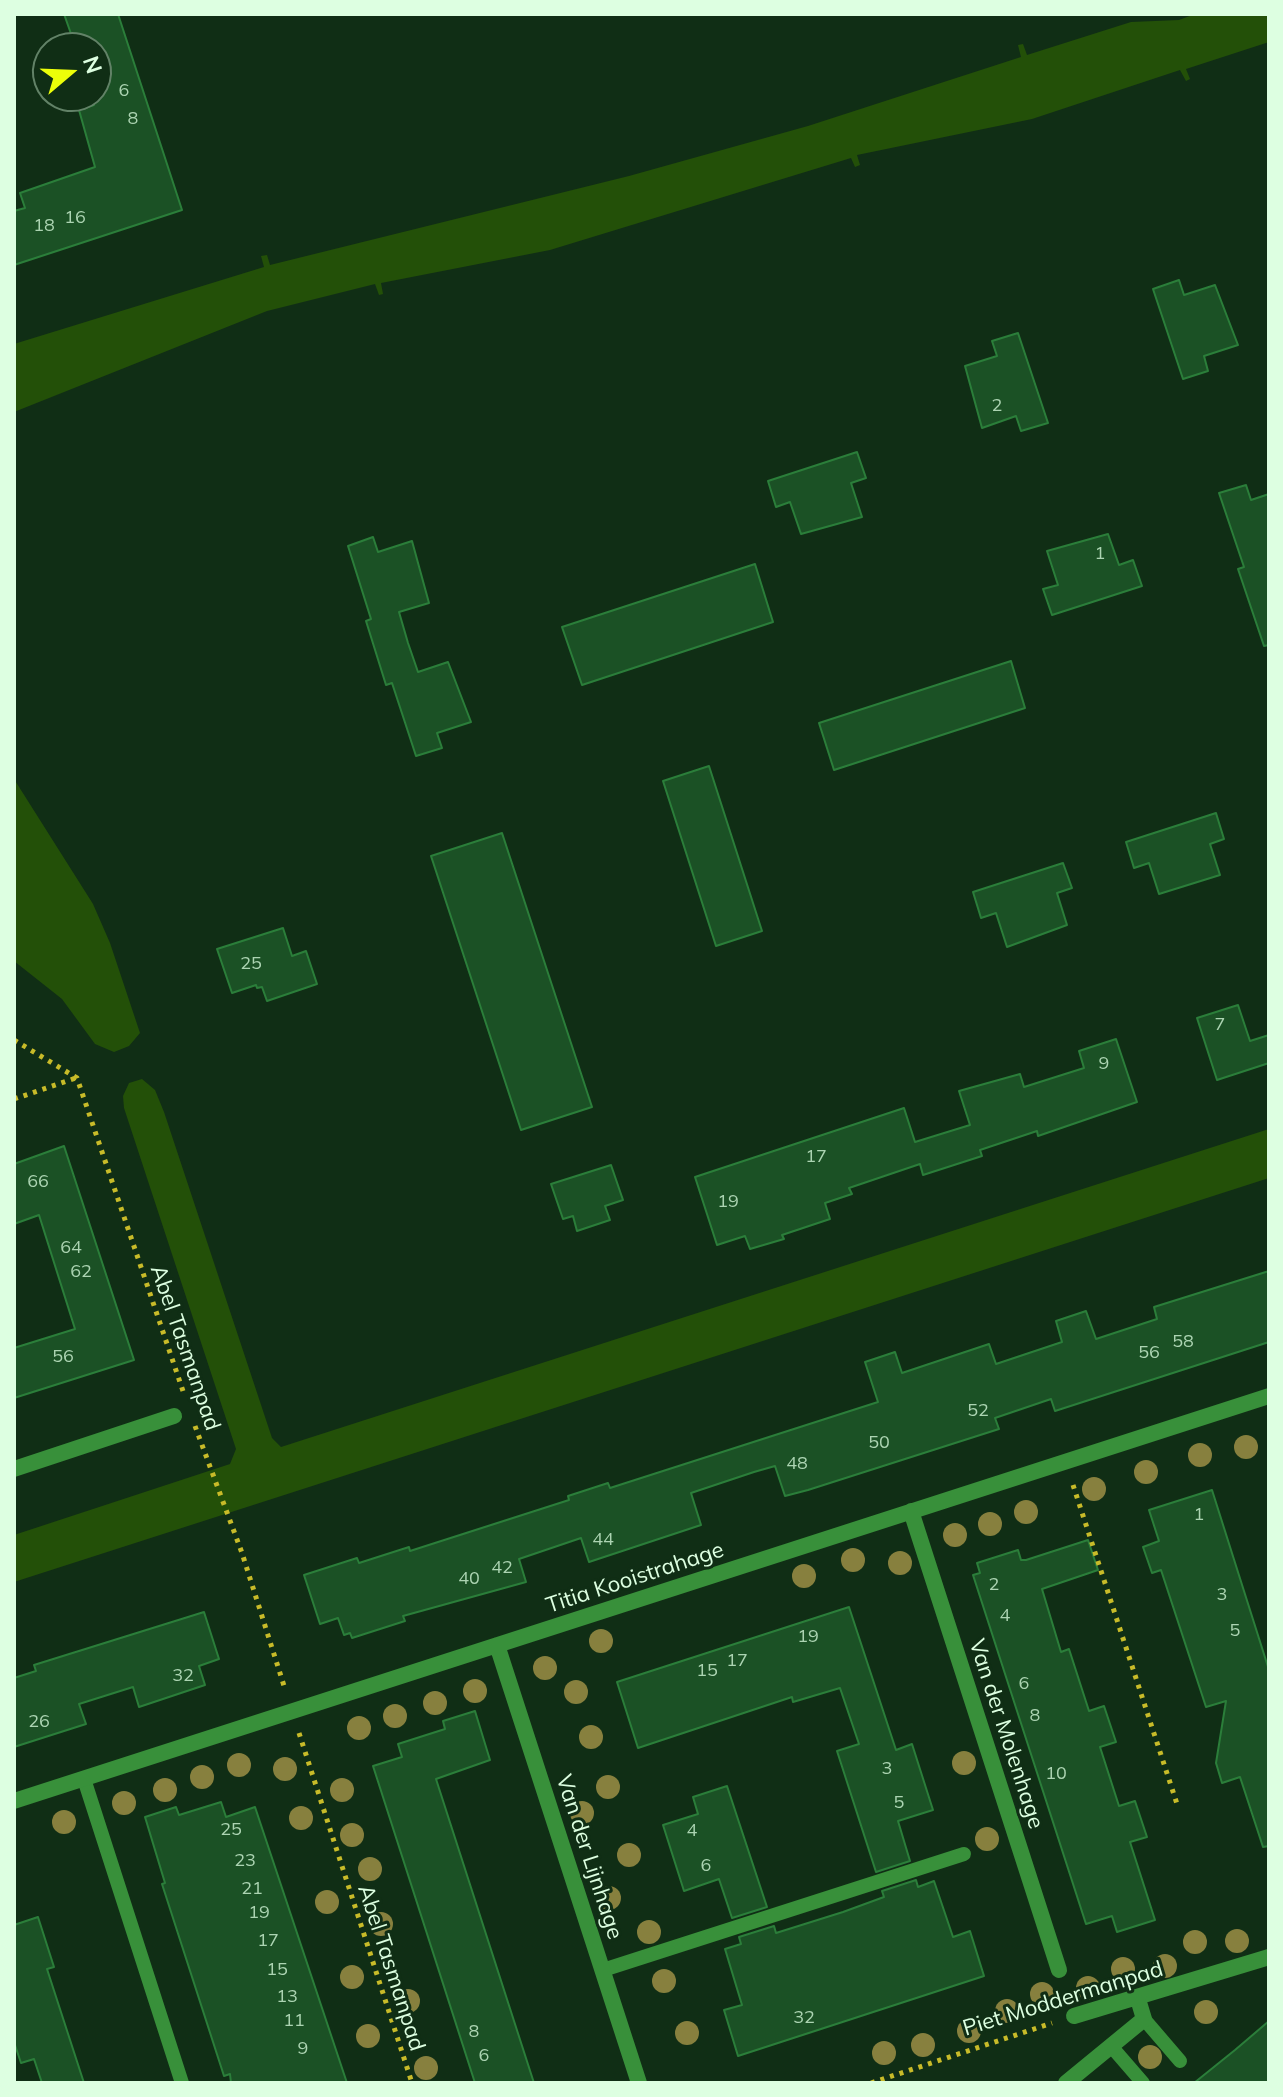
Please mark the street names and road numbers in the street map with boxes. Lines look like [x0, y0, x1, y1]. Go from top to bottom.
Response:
street label: Abel Tasmanpad [144, 1262, 226, 1434]
street label: Titia Kooistrahage [543, 1537, 727, 1619]
street label: Van der Molenhage [963, 1636, 1049, 1832]
street label: Van der Lijnhage [550, 1771, 628, 1943]
street label: Abel Tasmanpad [352, 1882, 430, 2054]
street label: Piet Moddermanpad [960, 1956, 1166, 2042]

